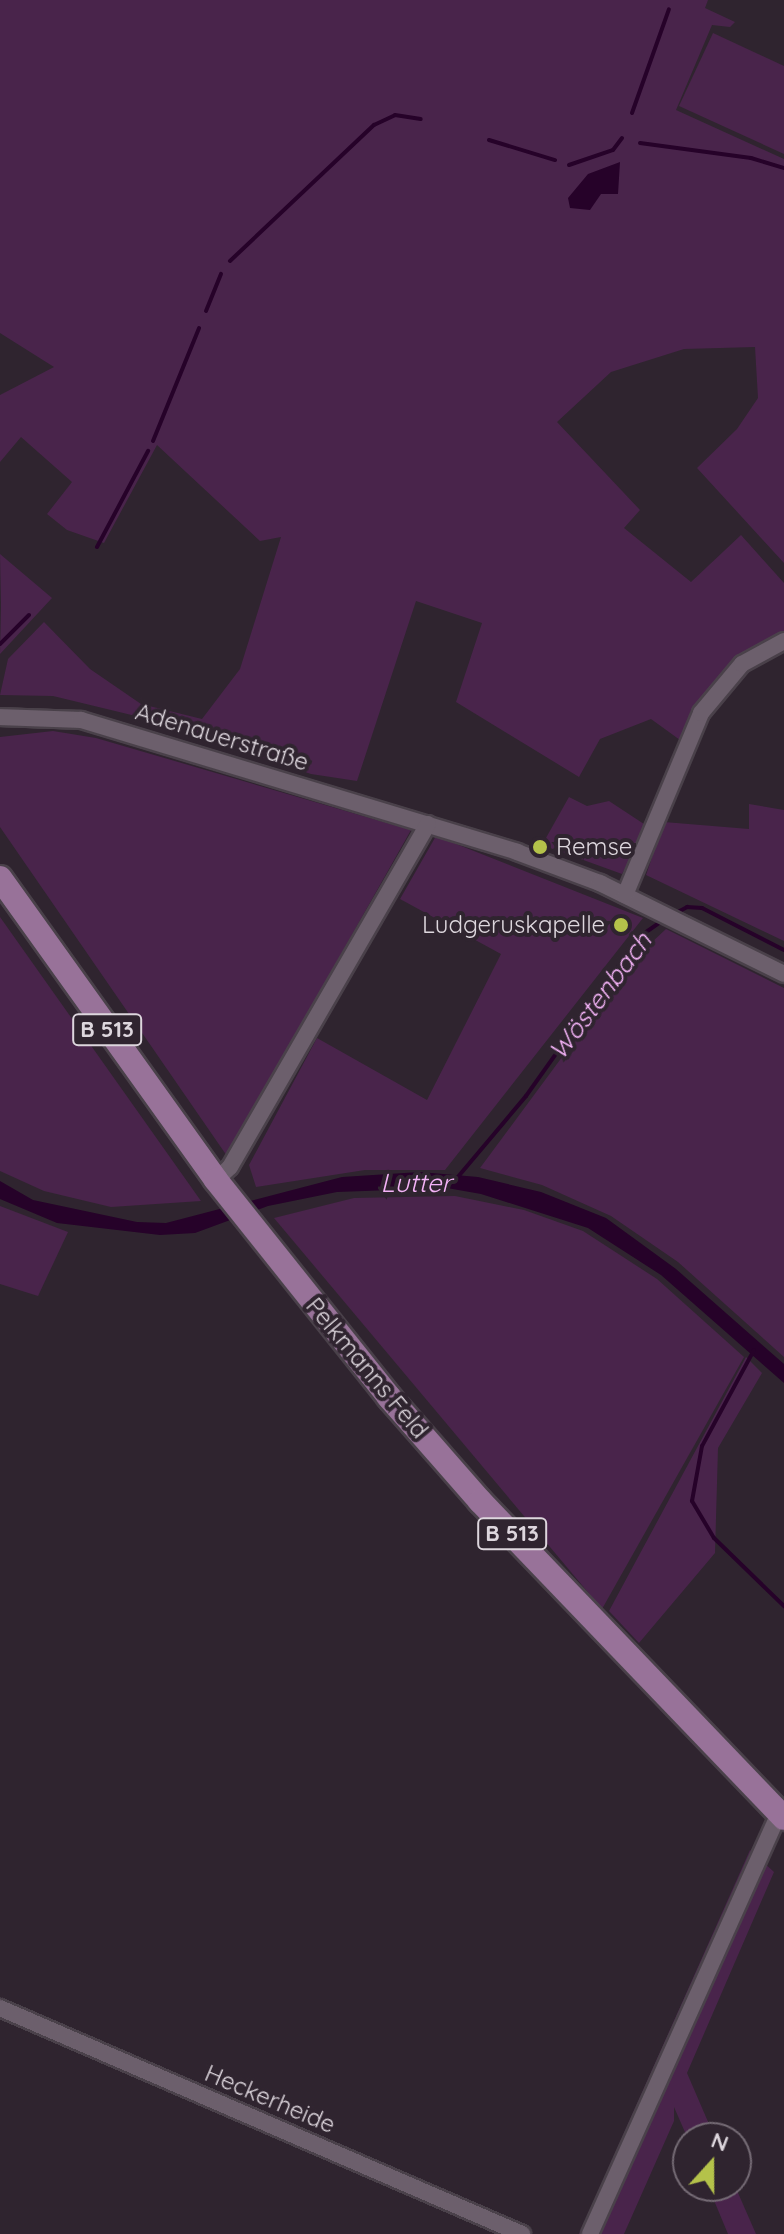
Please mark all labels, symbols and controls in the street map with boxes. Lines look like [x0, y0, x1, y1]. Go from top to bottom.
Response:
street label: Adenauerstraße [132, 697, 312, 777]
place label: Remse [556, 833, 632, 861]
marker: Remse [531, 838, 549, 856]
place label: Ludgeruskapelle [422, 911, 605, 939]
marker: Ludgeruskapelle [612, 916, 630, 934]
water label: Wöstenbach [542, 926, 658, 1066]
road number: B 513 [71, 1012, 143, 1048]
water label: Lutter [381, 1167, 451, 1199]
street label: Pelkmanns Feld [300, 1292, 434, 1444]
road number: B 513 [476, 1516, 548, 1552]
street label: Heckerheide [200, 2059, 340, 2139]
north arrow [672, 2122, 752, 2202]
text: N [707, 2125, 732, 2157]

